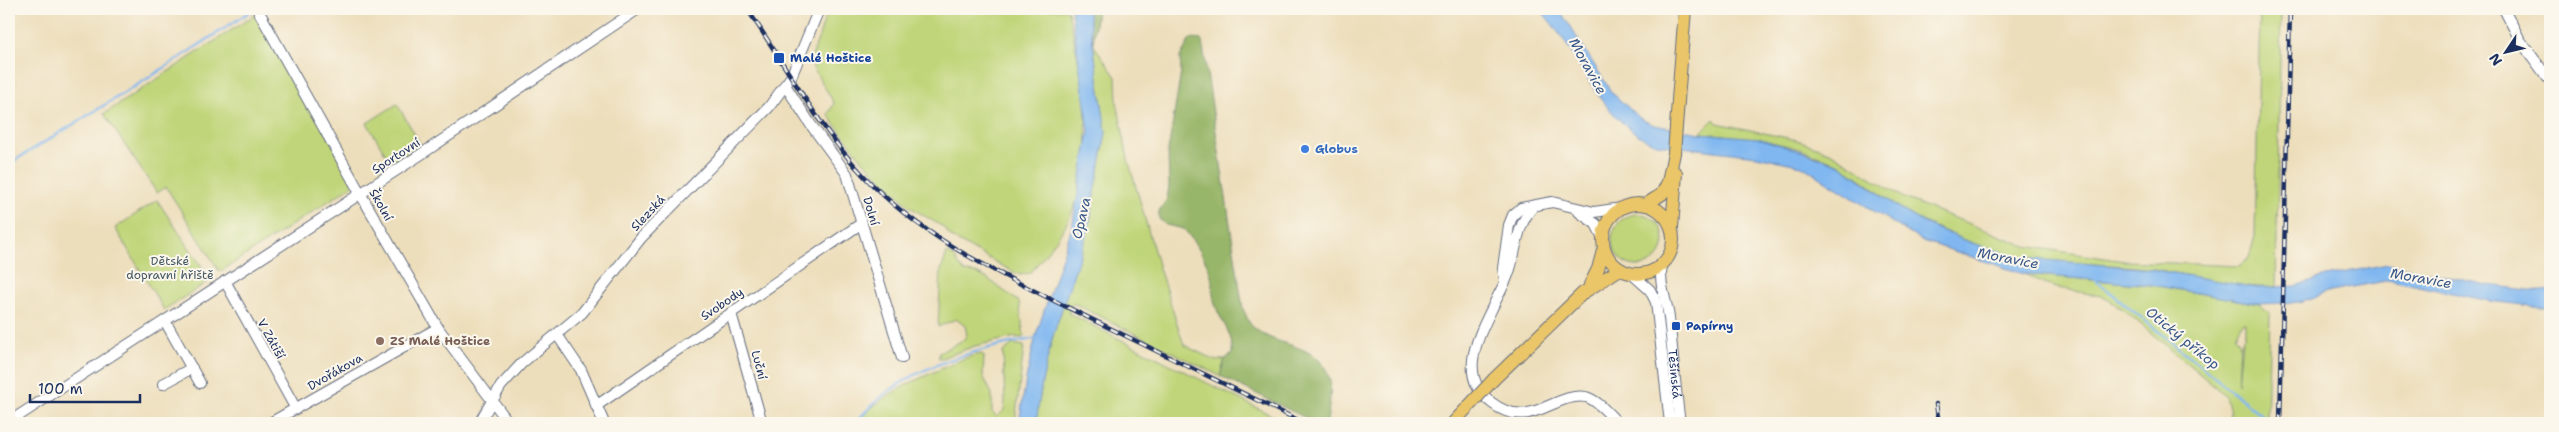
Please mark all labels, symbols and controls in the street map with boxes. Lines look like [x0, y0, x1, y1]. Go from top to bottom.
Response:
north arrow [2482, 28, 2532, 78]
water label: Moravice [1565, 35, 1611, 98]
place label: Malé Hoštice [790, 50, 872, 66]
text: N [2485, 50, 2506, 69]
marker: Malé Hoštice [772, 51, 786, 65]
street label: Sportovní [369, 134, 424, 178]
place label: Globus [1315, 141, 1358, 157]
marker: Globus [1299, 143, 1311, 155]
street label: Školní [365, 186, 397, 224]
street label: Slezská [627, 191, 669, 234]
street label: Dolní [859, 195, 883, 228]
water label: Opava [1067, 195, 1095, 241]
water label: Moravice [1976, 243, 2040, 273]
park label: Dětské dopravní hřiště [126, 253, 214, 283]
water label: Moravice [2389, 264, 2453, 292]
street label: Svobody [698, 284, 747, 324]
water label: Otický příkop [2142, 303, 2224, 373]
street label: V Zátiší [253, 316, 289, 363]
place label: Papírny [1686, 318, 1733, 334]
marker: Papírny [1670, 320, 1682, 332]
place label: ZS Malé Hoštice [390, 333, 490, 349]
marker: ZS Malé Hoštice [374, 335, 386, 347]
street label: Luční [747, 349, 771, 382]
street label: Těšínská [1664, 349, 1685, 400]
street label: Dvořákova [305, 350, 366, 394]
scale bar [30, 372, 140, 404]
text: 100 m [38, 379, 83, 399]

